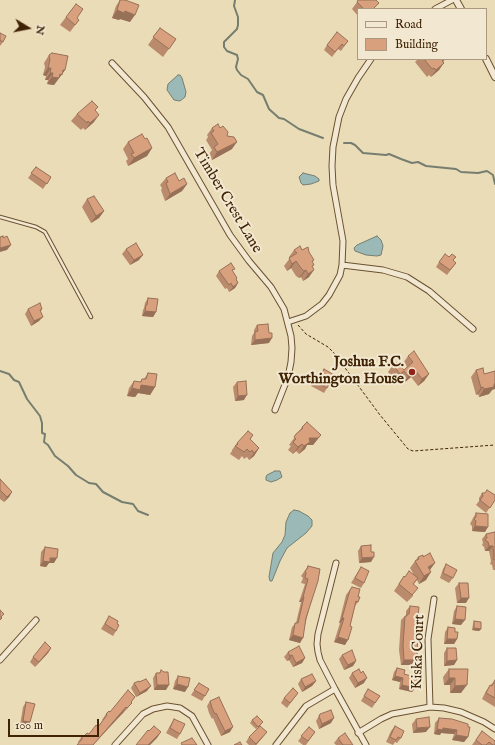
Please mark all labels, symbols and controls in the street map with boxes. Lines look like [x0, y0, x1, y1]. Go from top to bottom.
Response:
north arrow [8, 8, 48, 48]
legend [357, 8, 487, 60]
text: Road [395, 17, 422, 32]
text: N [32, 24, 48, 36]
text: Building [395, 37, 438, 52]
street label: Timber Crest Lane [189, 145, 265, 257]
place label: Joshua F.C. Worthington House [279, 354, 404, 389]
marker: Joshua F.C. Worthington House [407, 367, 417, 377]
street label: Kiska Court [409, 614, 429, 690]
scale bar [10, 711, 101, 737]
text: 100 m [15, 718, 43, 733]

